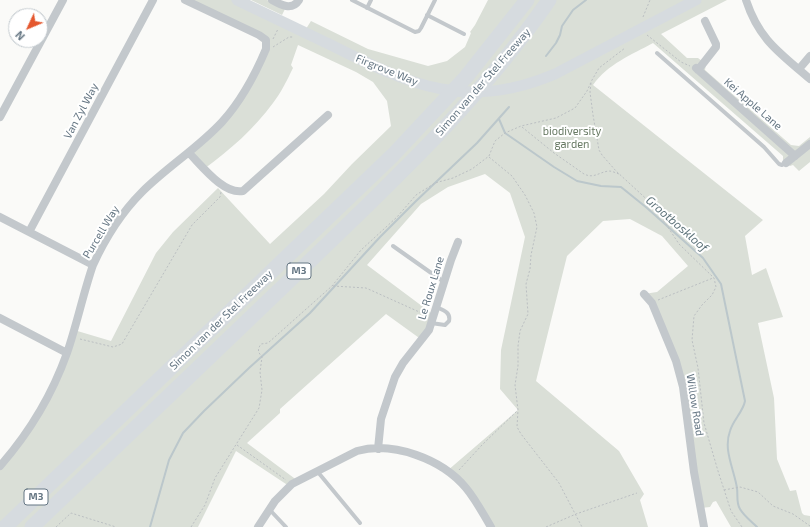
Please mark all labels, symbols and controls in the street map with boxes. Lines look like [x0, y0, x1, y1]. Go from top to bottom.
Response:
north arrow [8, 8, 48, 48]
street label: Simon van der Stel Freeway [433, 26, 533, 138]
text: N [12, 29, 27, 43]
street label: Firgrove Way [354, 52, 420, 88]
street label: Kei Apple Lane [721, 75, 785, 133]
street label: Van Zyl Way [61, 81, 101, 141]
park label: biodiversity garden [543, 124, 601, 150]
water label: Grootboskloof [643, 193, 711, 255]
street label: Purcell Way [80, 203, 122, 261]
street label: Le Roux Lane [415, 255, 447, 321]
road number: M3 [287, 263, 311, 279]
street label: Simon van der Stel Freeway [167, 267, 275, 373]
street label: Willow Road [684, 373, 706, 437]
road number: M3 [24, 489, 48, 505]

